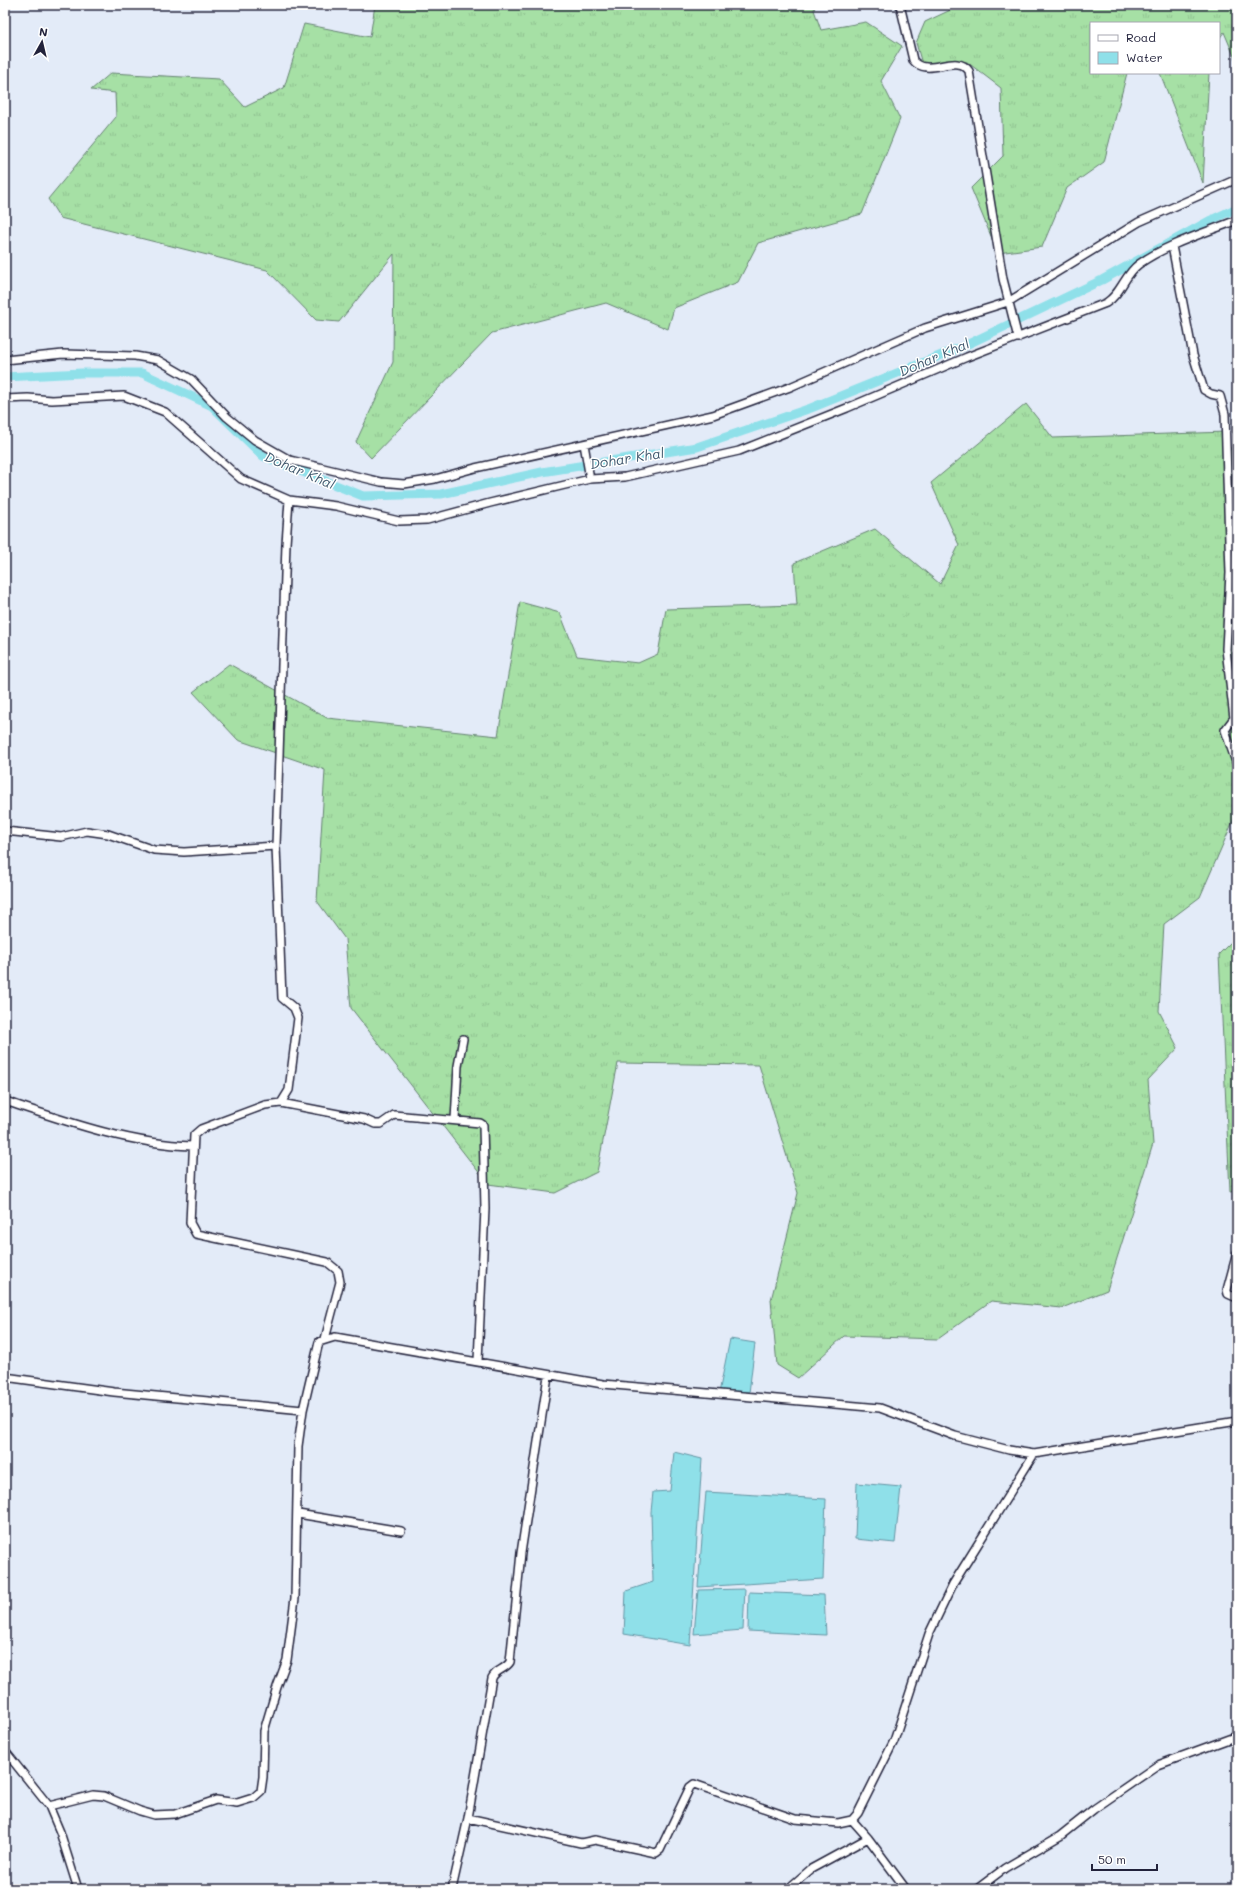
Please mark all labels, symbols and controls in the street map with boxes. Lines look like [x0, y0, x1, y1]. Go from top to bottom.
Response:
north arrow [22, 22, 62, 62]
legend [1090, 22, 1220, 74]
text: N [38, 24, 49, 40]
text: Road [1126, 29, 1156, 45]
text: Water [1126, 49, 1163, 65]
water label: Dohar Khal [896, 333, 973, 380]
water label: Dohar Khal [589, 443, 666, 473]
water label: Dohar Khal [262, 447, 339, 494]
scale bar [1092, 1846, 1157, 1872]
text: 50 m [1098, 1851, 1126, 1867]

